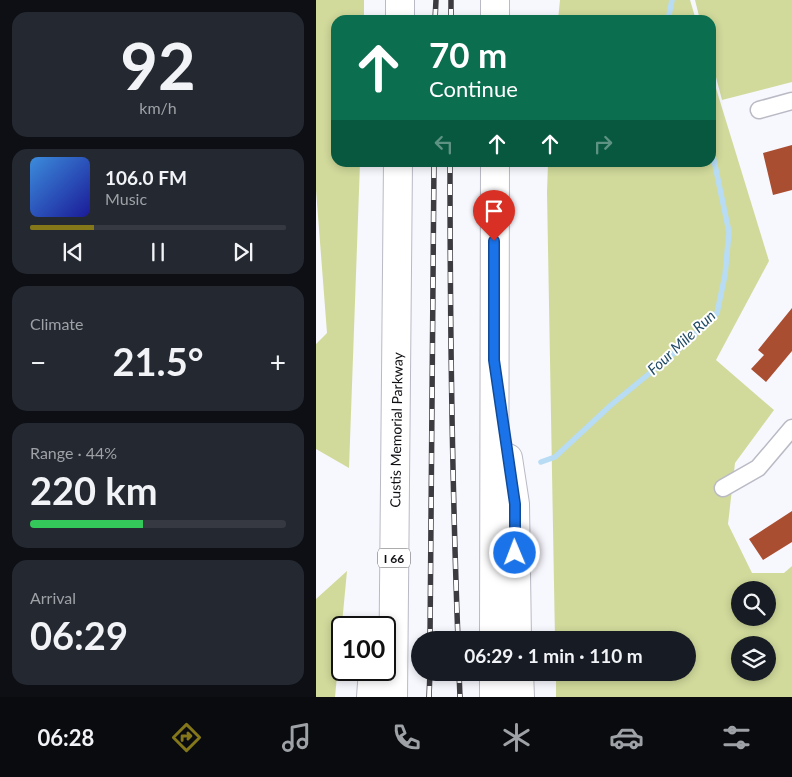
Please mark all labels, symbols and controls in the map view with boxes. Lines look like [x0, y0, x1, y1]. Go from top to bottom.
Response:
text: 92 [120, 26, 196, 104]
text: 70 m [429, 33, 507, 75]
icon: ahead [346, 35, 411, 100]
text: Continue [429, 75, 518, 102]
text: km/h [139, 98, 177, 117]
icon: left [430, 130, 458, 158]
icon: ahead [483, 130, 511, 158]
icon: ahead [536, 130, 564, 158]
icon: right [589, 130, 617, 158]
text: 106.0 FM [105, 166, 187, 189]
text: Music [105, 189, 147, 208]
pin [473, 190, 515, 241]
icon: arrive [480, 197, 508, 225]
icon: previous [59, 238, 87, 266]
icon: pause [144, 238, 172, 266]
icon: next [229, 238, 257, 266]
water label: Four Mile Run [643, 306, 719, 378]
text: Climate [30, 314, 83, 333]
text: 21.5° [113, 338, 203, 384]
text: − [30, 345, 46, 379]
text: + [270, 345, 286, 379]
street label: Custis Memorial Parkway [386, 351, 406, 508]
text: Range · 44% [30, 443, 117, 462]
text: 220 km [30, 467, 158, 513]
position arrow [488, 526, 540, 578]
road number: I 66 [378, 548, 410, 568]
map controls [731, 581, 776, 681]
button: search [731, 581, 776, 626]
text: Arrival [30, 588, 76, 607]
text: 06:29 [30, 612, 128, 658]
speed limit sign: 100 [331, 616, 396, 681]
button: layers [731, 636, 776, 681]
text: 06:29 · 1 min · 110 m [464, 644, 643, 667]
icon: directions [169, 720, 204, 755]
icon: music [279, 720, 314, 755]
icon: phone [389, 720, 424, 755]
icon: climate [499, 720, 534, 755]
icon: car [609, 720, 644, 755]
icon: filters [719, 720, 754, 755]
text: 06:28 [38, 724, 94, 751]

